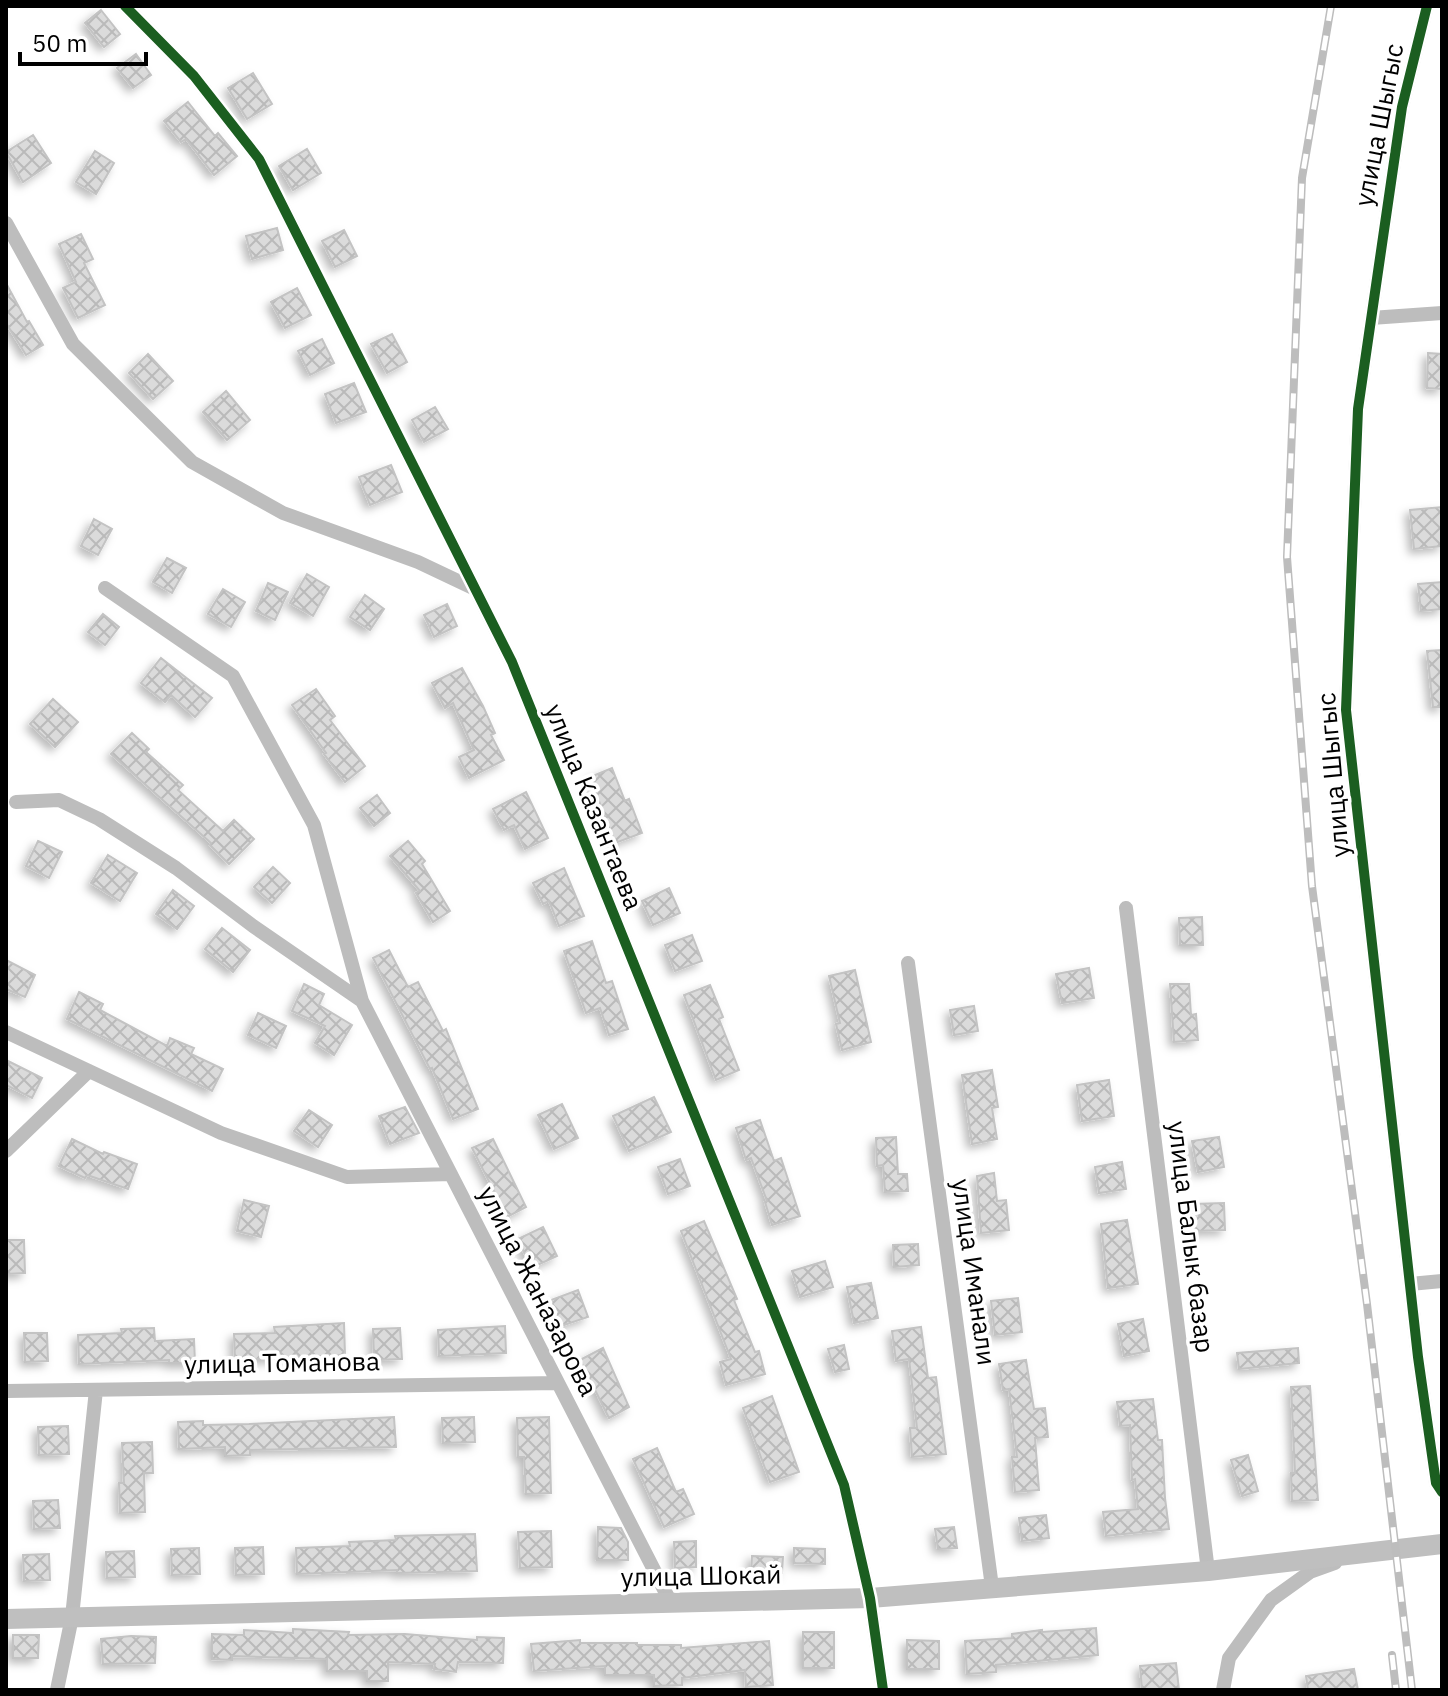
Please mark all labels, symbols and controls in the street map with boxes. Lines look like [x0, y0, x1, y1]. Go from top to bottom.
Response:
scale bar [20, 16, 146, 66]
text: 50 m [32, 27, 87, 59]
street label: улица Шыгыс [1346, 41, 1410, 209]
street label: улица Шыгыс [1308, 691, 1356, 859]
street label: улица Казантаева [538, 698, 652, 915]
street label: улица Балык базар [1161, 1119, 1223, 1355]
street label: улица Иманали [945, 1176, 1005, 1367]
street label: улица Жаназарова [471, 1180, 607, 1401]
street label: улица Томанова [184, 1343, 380, 1381]
street label: улица Шокай [620, 1557, 782, 1593]

